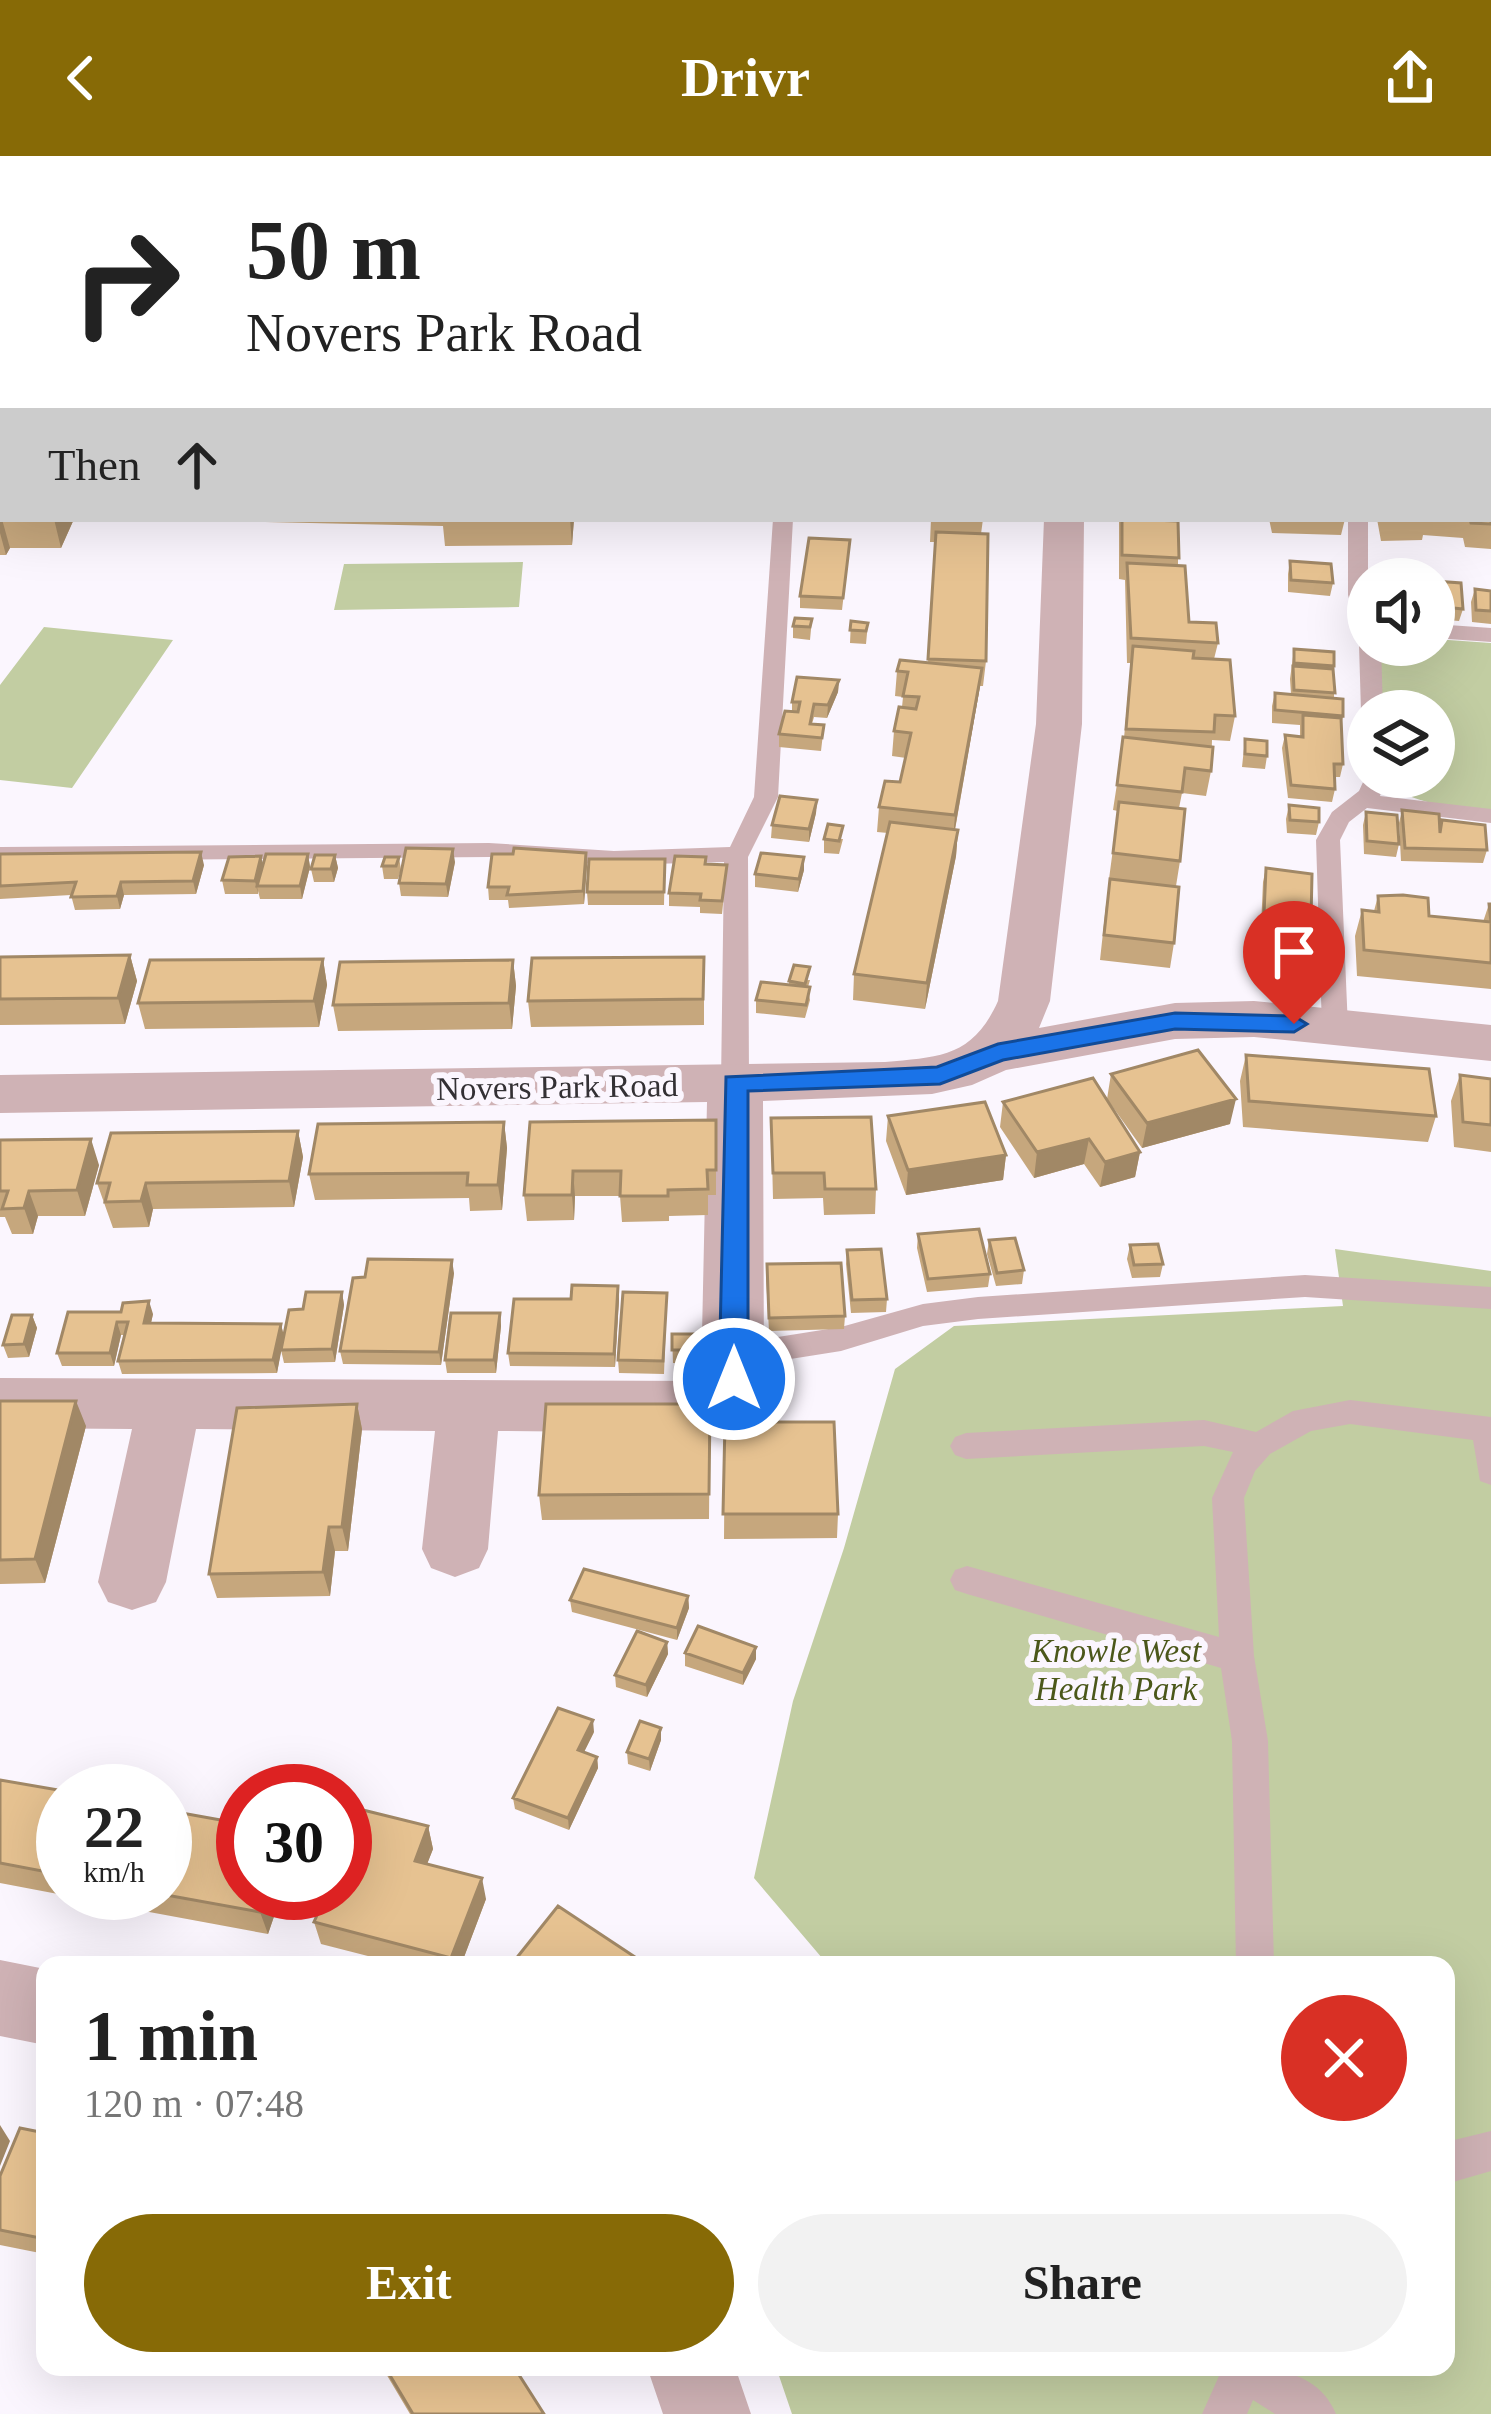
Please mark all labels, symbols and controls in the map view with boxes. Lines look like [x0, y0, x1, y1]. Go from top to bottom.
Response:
icon: back [48, 45, 114, 111]
icon: share [1377, 45, 1443, 111]
text: Drivr [681, 48, 810, 108]
icon: right [48, 204, 204, 360]
text: 50 m [246, 204, 421, 297]
text: Novers Park Road [246, 303, 642, 363]
icon: ahead [164, 432, 230, 498]
text: Then [48, 440, 140, 490]
map controls [1347, 558, 1455, 798]
button: sound [1347, 558, 1455, 666]
button: layers [1347, 690, 1455, 798]
pin [1243, 901, 1345, 1024]
icon: arrive [1261, 919, 1327, 985]
street label: Novers Park Road [436, 1067, 679, 1107]
position arrow [671, 1316, 797, 1442]
park label: Knowle West Health Park [1030, 1633, 1202, 1707]
speed limit sign: 30 [216, 1764, 372, 1920]
text: 22 [84, 1794, 144, 1860]
text: km/h [83, 1855, 145, 1888]
button: close [1281, 1995, 1407, 2121]
text: 1 min [84, 1996, 258, 2076]
text: 120 m · 07:48 [84, 2082, 304, 2125]
button: Exit [84, 2214, 734, 2352]
button: Share [758, 2214, 1407, 2352]

